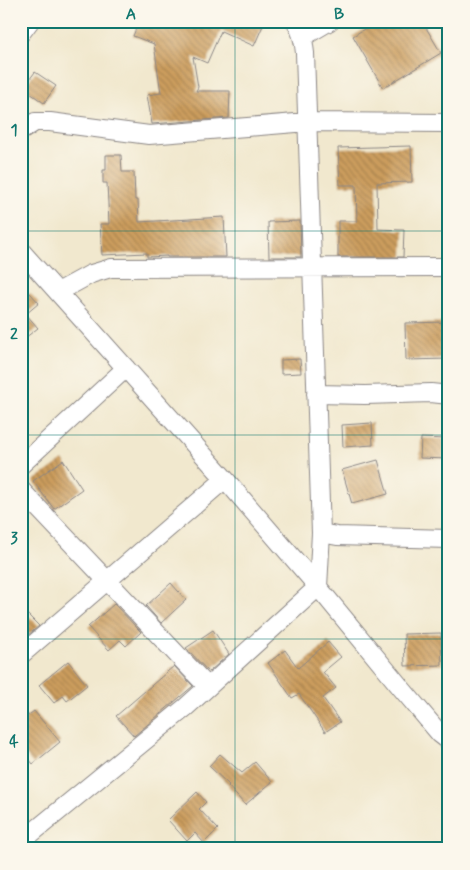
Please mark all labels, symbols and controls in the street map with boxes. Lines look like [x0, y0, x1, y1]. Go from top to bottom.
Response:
text: A [126, 4, 136, 25]
text: B [334, 4, 344, 25]
text: 1 [10, 120, 18, 141]
text: 2 [10, 324, 18, 345]
text: 3 [10, 528, 18, 549]
text: 4 [9, 731, 19, 752]

